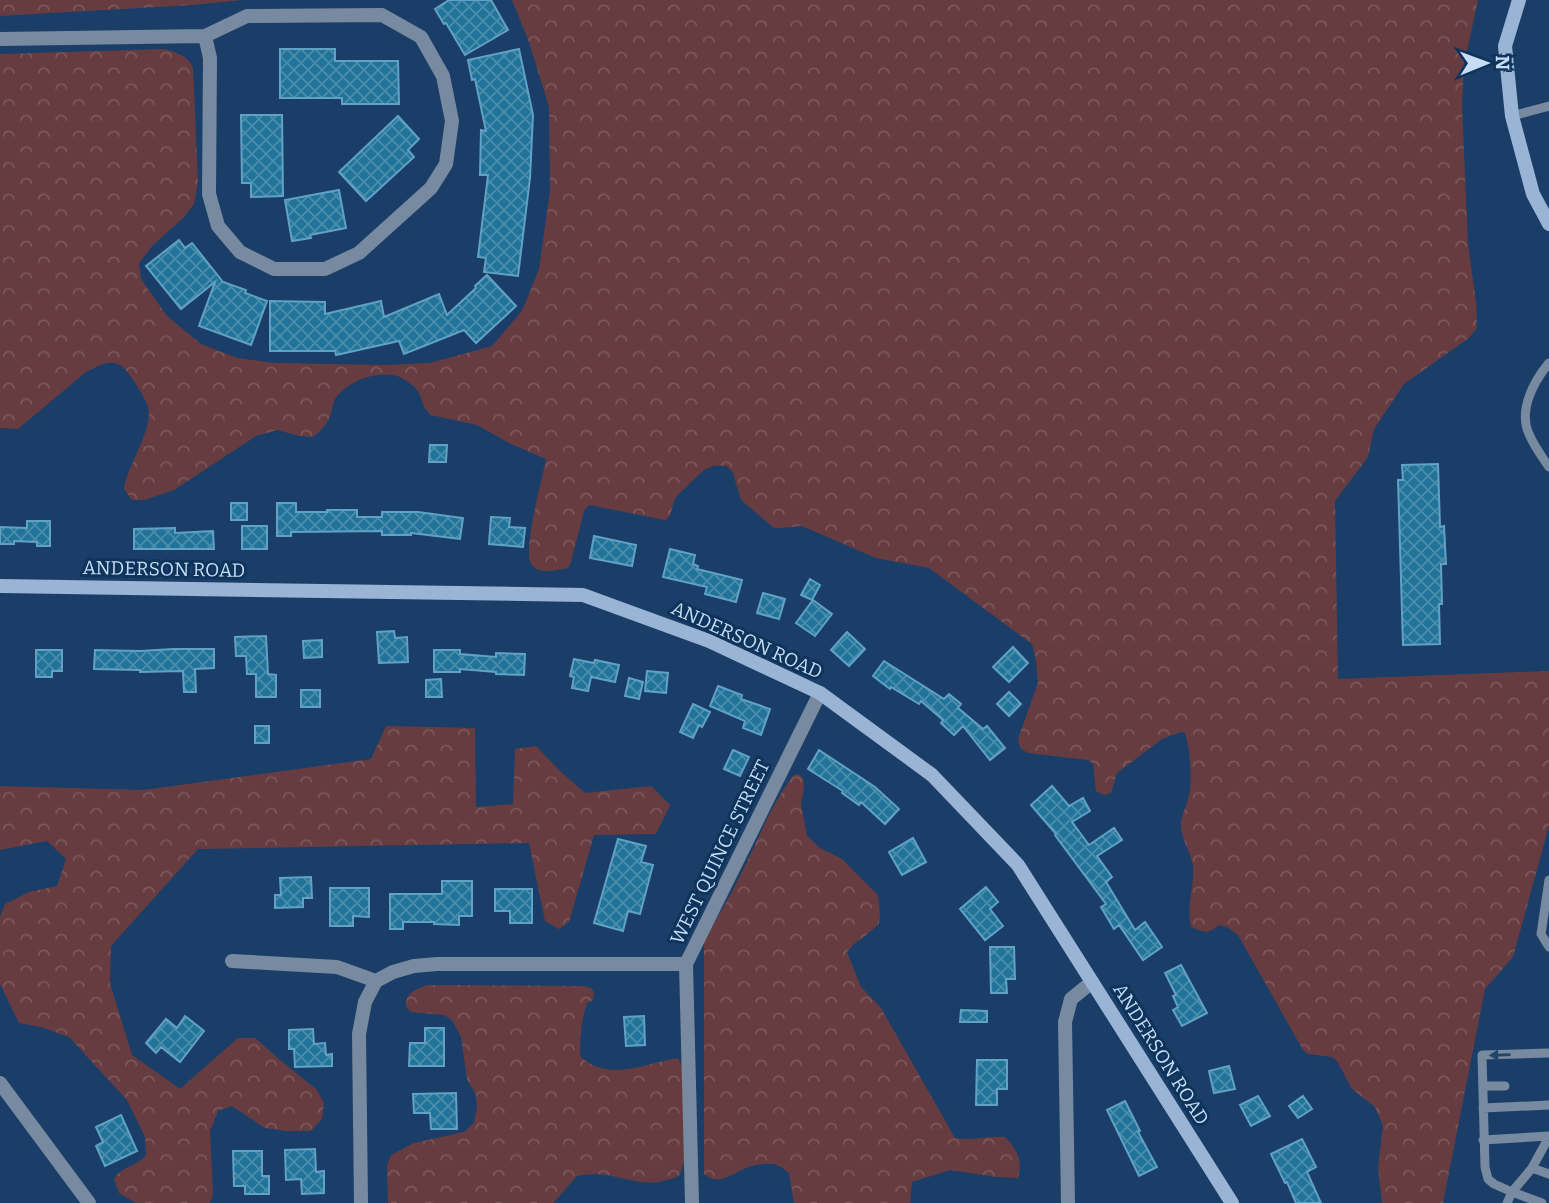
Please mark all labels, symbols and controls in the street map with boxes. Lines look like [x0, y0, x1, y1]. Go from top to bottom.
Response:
north arrow [1451, 28, 1521, 98]
text: N [1491, 55, 1514, 71]
street label: ANDERSON ROAD [82, 556, 246, 582]
street label: ANDERSON ROAD [668, 596, 826, 684]
street label: WEST QUINCE STREET [665, 756, 775, 948]
street label: ANDERSON ROAD [1108, 979, 1214, 1129]
one-way arrow [1489, 1049, 1511, 1060]

